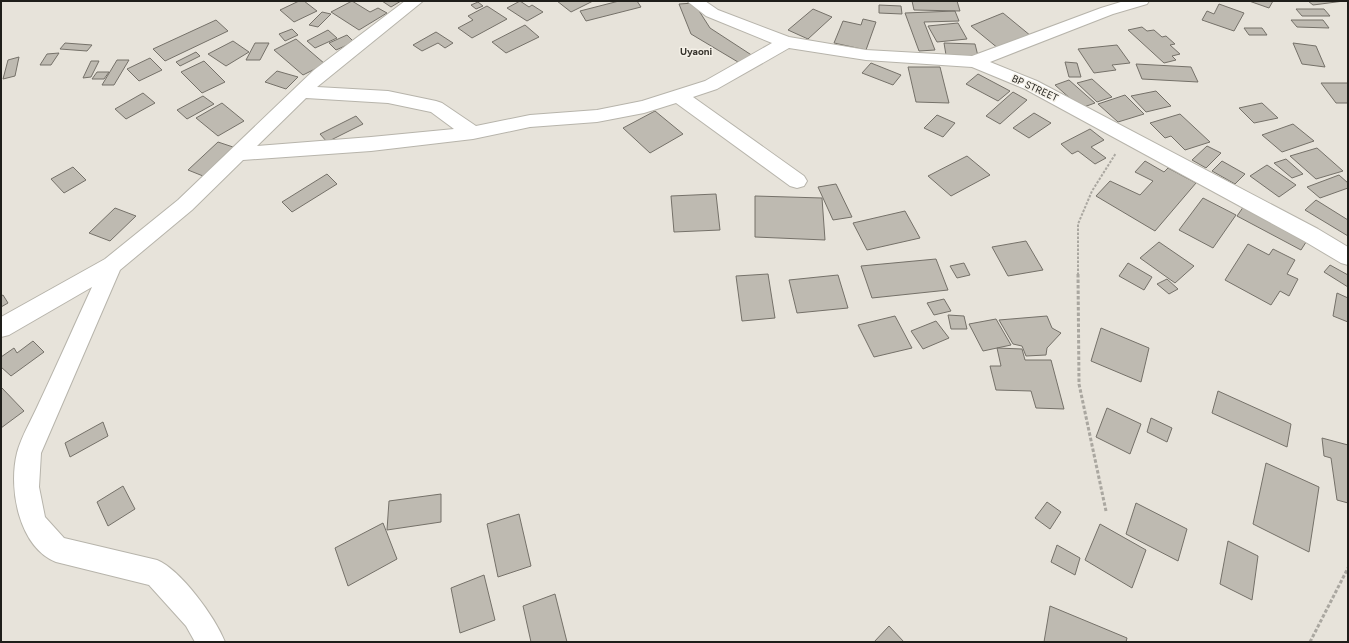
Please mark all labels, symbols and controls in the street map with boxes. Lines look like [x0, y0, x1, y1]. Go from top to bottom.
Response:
district label: Uyaoni [680, 45, 712, 58]
street label: BP STREET [1010, 72, 1061, 105]

